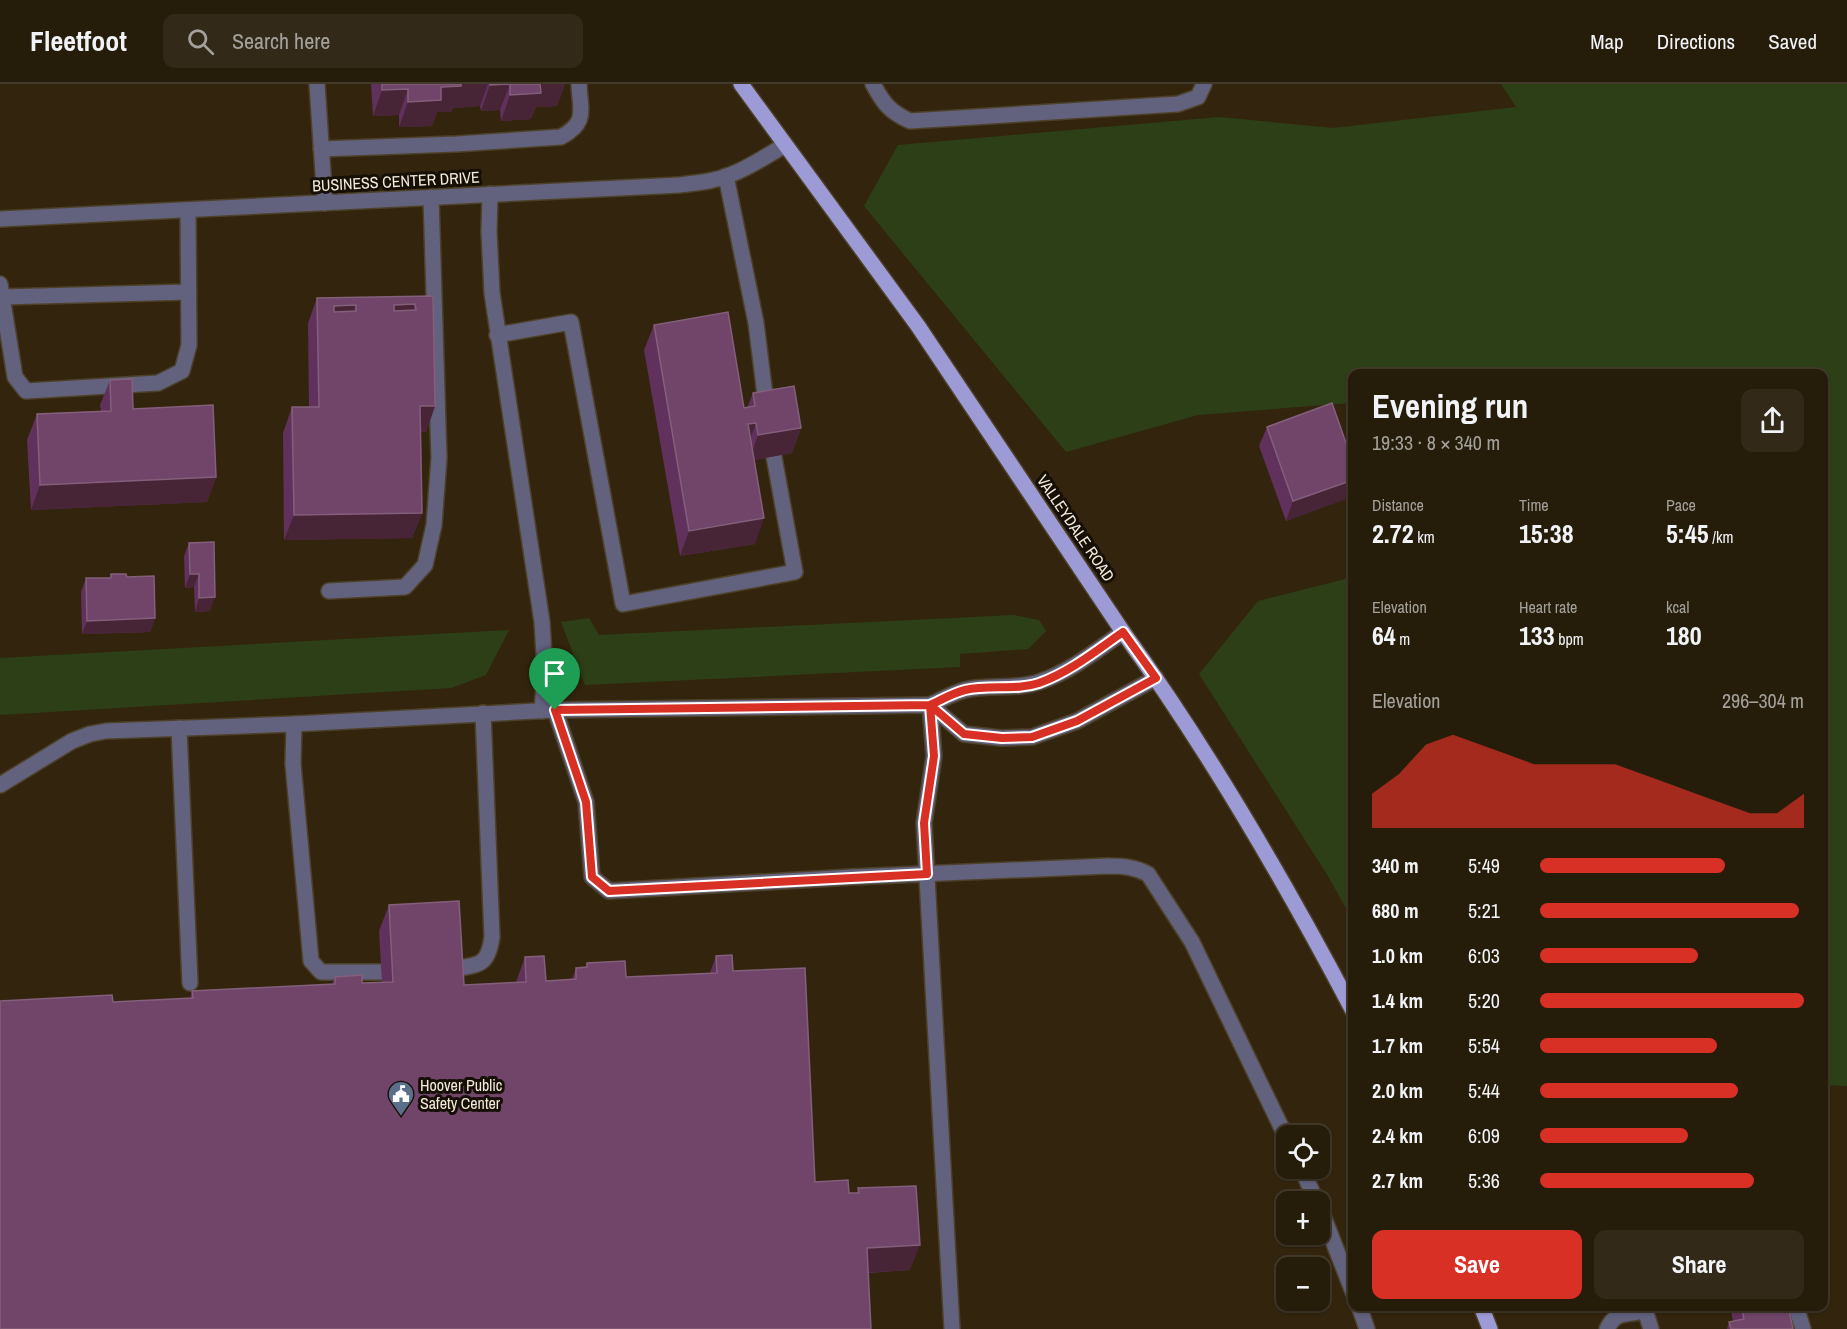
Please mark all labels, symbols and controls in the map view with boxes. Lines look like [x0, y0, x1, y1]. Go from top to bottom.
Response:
search box [163, 14, 583, 68]
text: Fleetfoot [30, 22, 127, 60]
icon: search [184, 25, 217, 58]
text: Search here [232, 26, 330, 56]
text: Map [1590, 27, 1624, 56]
text: Directions [1657, 27, 1735, 56]
text: Saved [1768, 27, 1817, 56]
street label: BUSINESS CENTER DRIVE [312, 166, 480, 196]
text: Evening run [1372, 384, 1528, 428]
button: share [1741, 389, 1804, 452]
text: 19:33 · 8 × 340 m [1372, 429, 1500, 456]
street label: VALLEYDALE ROAD [1032, 470, 1120, 586]
text: Distance [1372, 494, 1424, 516]
text: Time [1519, 494, 1549, 516]
text: Pace [1666, 494, 1696, 516]
text: 2.72 [1372, 516, 1414, 551]
text: 15:38 [1519, 516, 1574, 551]
text: 5:45 [1666, 516, 1709, 551]
text: km [1414, 526, 1435, 548]
text: /km [1709, 526, 1733, 548]
text: Elevation [1372, 596, 1427, 618]
text: Heart rate [1519, 596, 1577, 618]
text: kcal [1666, 596, 1689, 618]
text: 64 [1372, 618, 1396, 653]
text: 133 [1519, 618, 1555, 653]
text: 180 [1666, 618, 1702, 653]
text: m [1396, 628, 1410, 650]
text: bpm [1555, 628, 1584, 650]
pin [529, 648, 580, 710]
icon: arrive [538, 657, 571, 690]
text: Elevation [1372, 687, 1440, 714]
text: 296–304 m [1722, 687, 1804, 714]
text: 340 m [1372, 852, 1419, 879]
text: 5:49 [1468, 852, 1500, 879]
text: 680 m [1372, 897, 1419, 924]
text: 5:21 [1468, 897, 1500, 924]
text: 1.0 km [1372, 942, 1423, 969]
text: 6:03 [1468, 942, 1500, 969]
text: 1.4 km [1372, 987, 1423, 1014]
text: 5:20 [1468, 987, 1500, 1014]
text: 1.7 km [1372, 1032, 1423, 1059]
text: 5:54 [1468, 1032, 1500, 1059]
place label: Hoover Public Safety Center [420, 1074, 503, 1114]
text: 2.0 km [1372, 1077, 1423, 1104]
text: 5:44 [1468, 1077, 1500, 1104]
public building icon: Hoover Public Safety Center [386, 1079, 416, 1117]
text: 2.4 km [1372, 1122, 1423, 1149]
text: 6:09 [1468, 1122, 1500, 1149]
map controls [1276, 1125, 1330, 1311]
button: locate [1276, 1125, 1330, 1179]
text: 2.7 km [1372, 1167, 1423, 1194]
text: 5:36 [1468, 1167, 1500, 1194]
button: + [1276, 1191, 1330, 1245]
button: Save [1372, 1230, 1582, 1299]
button: Share [1594, 1230, 1804, 1299]
button: − [1276, 1257, 1330, 1311]

